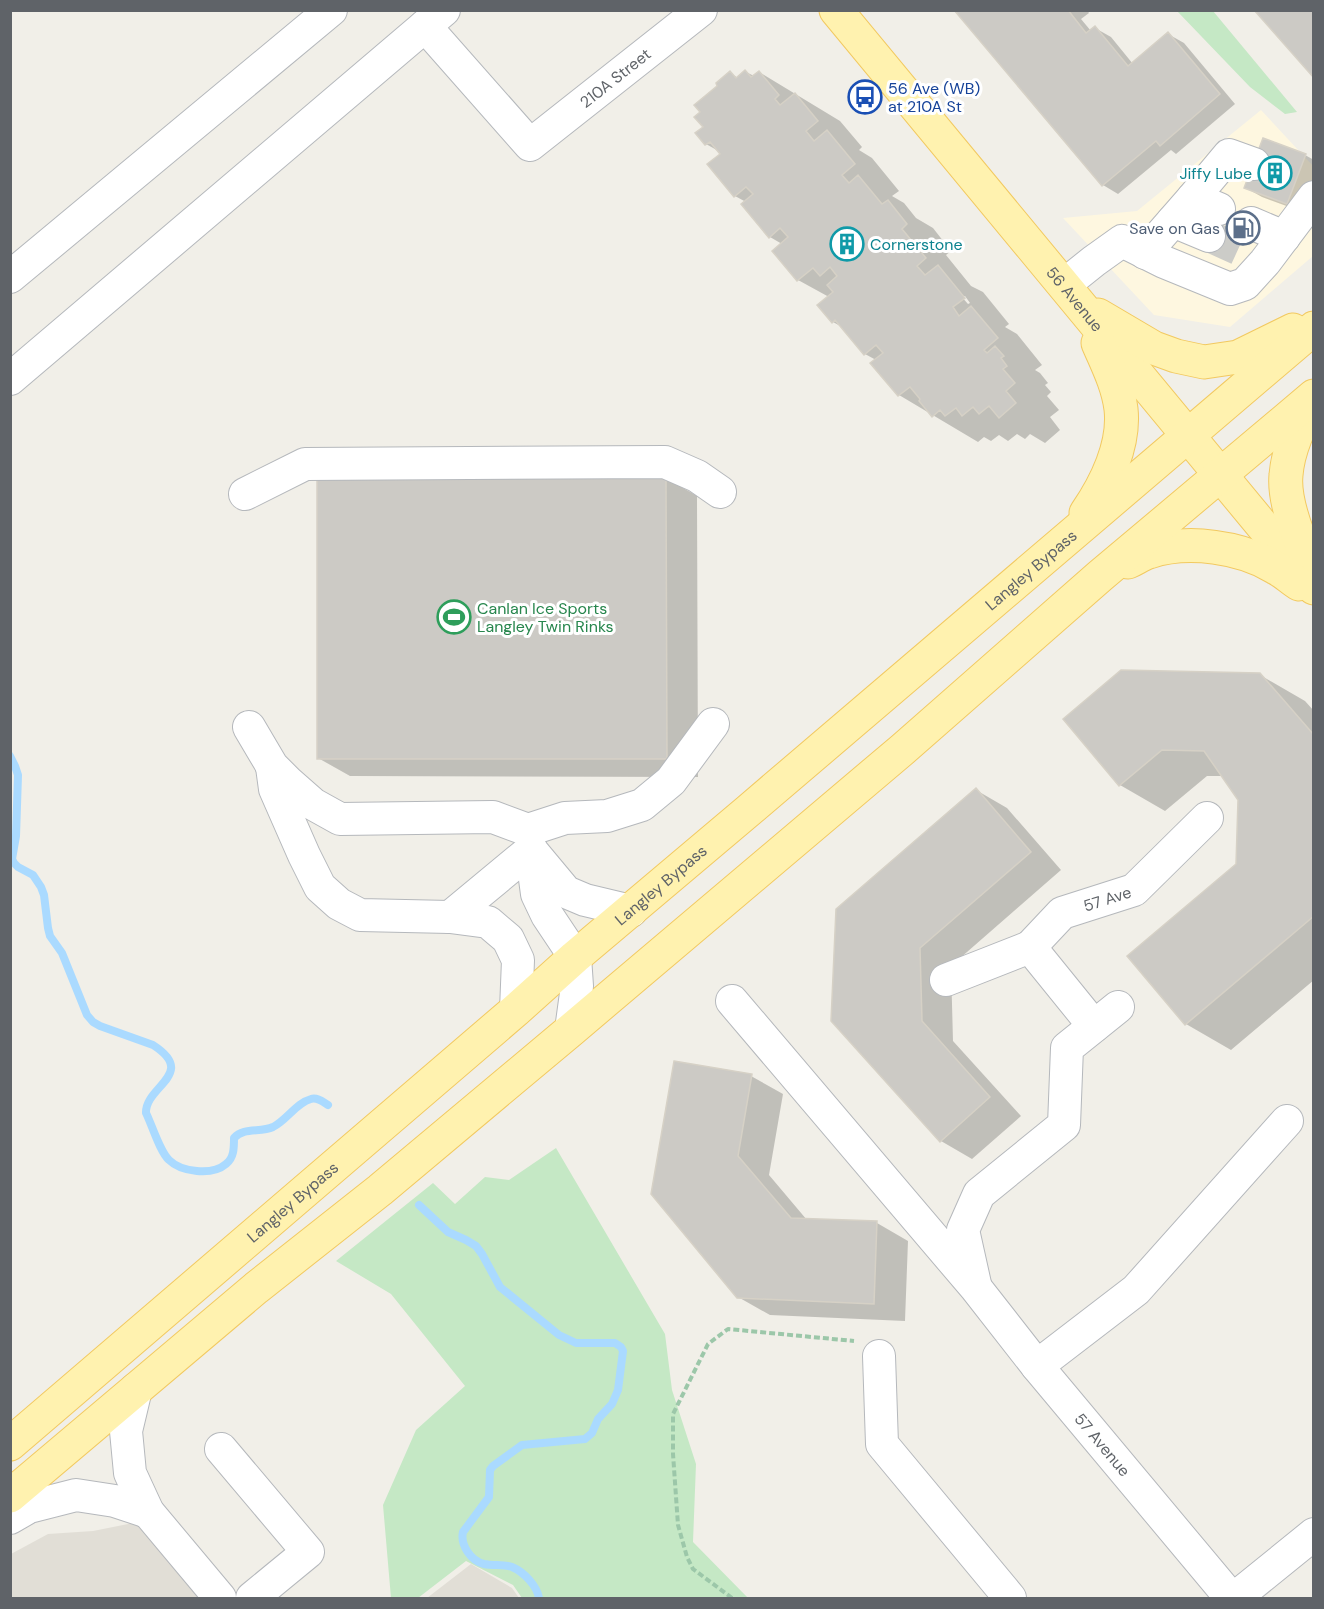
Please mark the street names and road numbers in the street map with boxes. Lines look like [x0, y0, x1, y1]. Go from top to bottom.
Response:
street label: 210A Street [575, 43, 655, 112]
street label: 56 Avenue [1042, 262, 1108, 336]
street label: Langley Bypass [980, 525, 1081, 615]
street label: Langley Bypass [610, 840, 711, 930]
street label: 57 Ave [1080, 881, 1134, 916]
street label: Langley Bypass [242, 1157, 343, 1247]
street label: 57 Avenue [1070, 1408, 1135, 1481]

